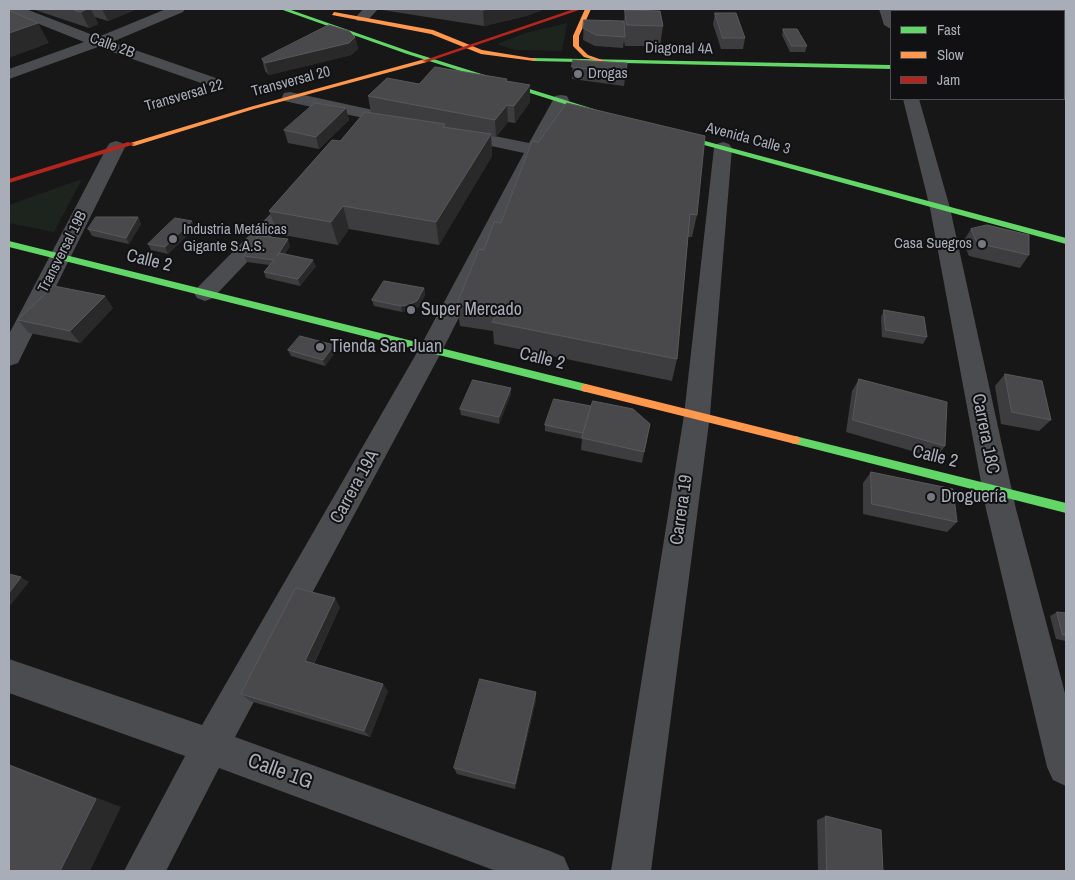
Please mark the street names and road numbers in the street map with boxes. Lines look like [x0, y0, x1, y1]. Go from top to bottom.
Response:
street label: Calle 2B [87, 30, 137, 62]
street label: Diagonal 4A [645, 39, 713, 59]
street label: Transversal 20 [250, 63, 332, 101]
street label: Transversal 22 [143, 76, 225, 116]
street label: Avenida Calle 3 [704, 119, 792, 159]
street label: Transversal 19B [35, 208, 91, 296]
street label: Calle 2 [124, 245, 174, 277]
street label: Calle 2 [517, 343, 567, 375]
street label: Carrera 18C [967, 392, 1003, 476]
street label: Calle 2 [910, 441, 960, 473]
street label: Carrera 19A [326, 447, 384, 527]
street label: Carrera 19 [666, 474, 698, 546]
street label: Calle 1G [244, 749, 316, 795]

